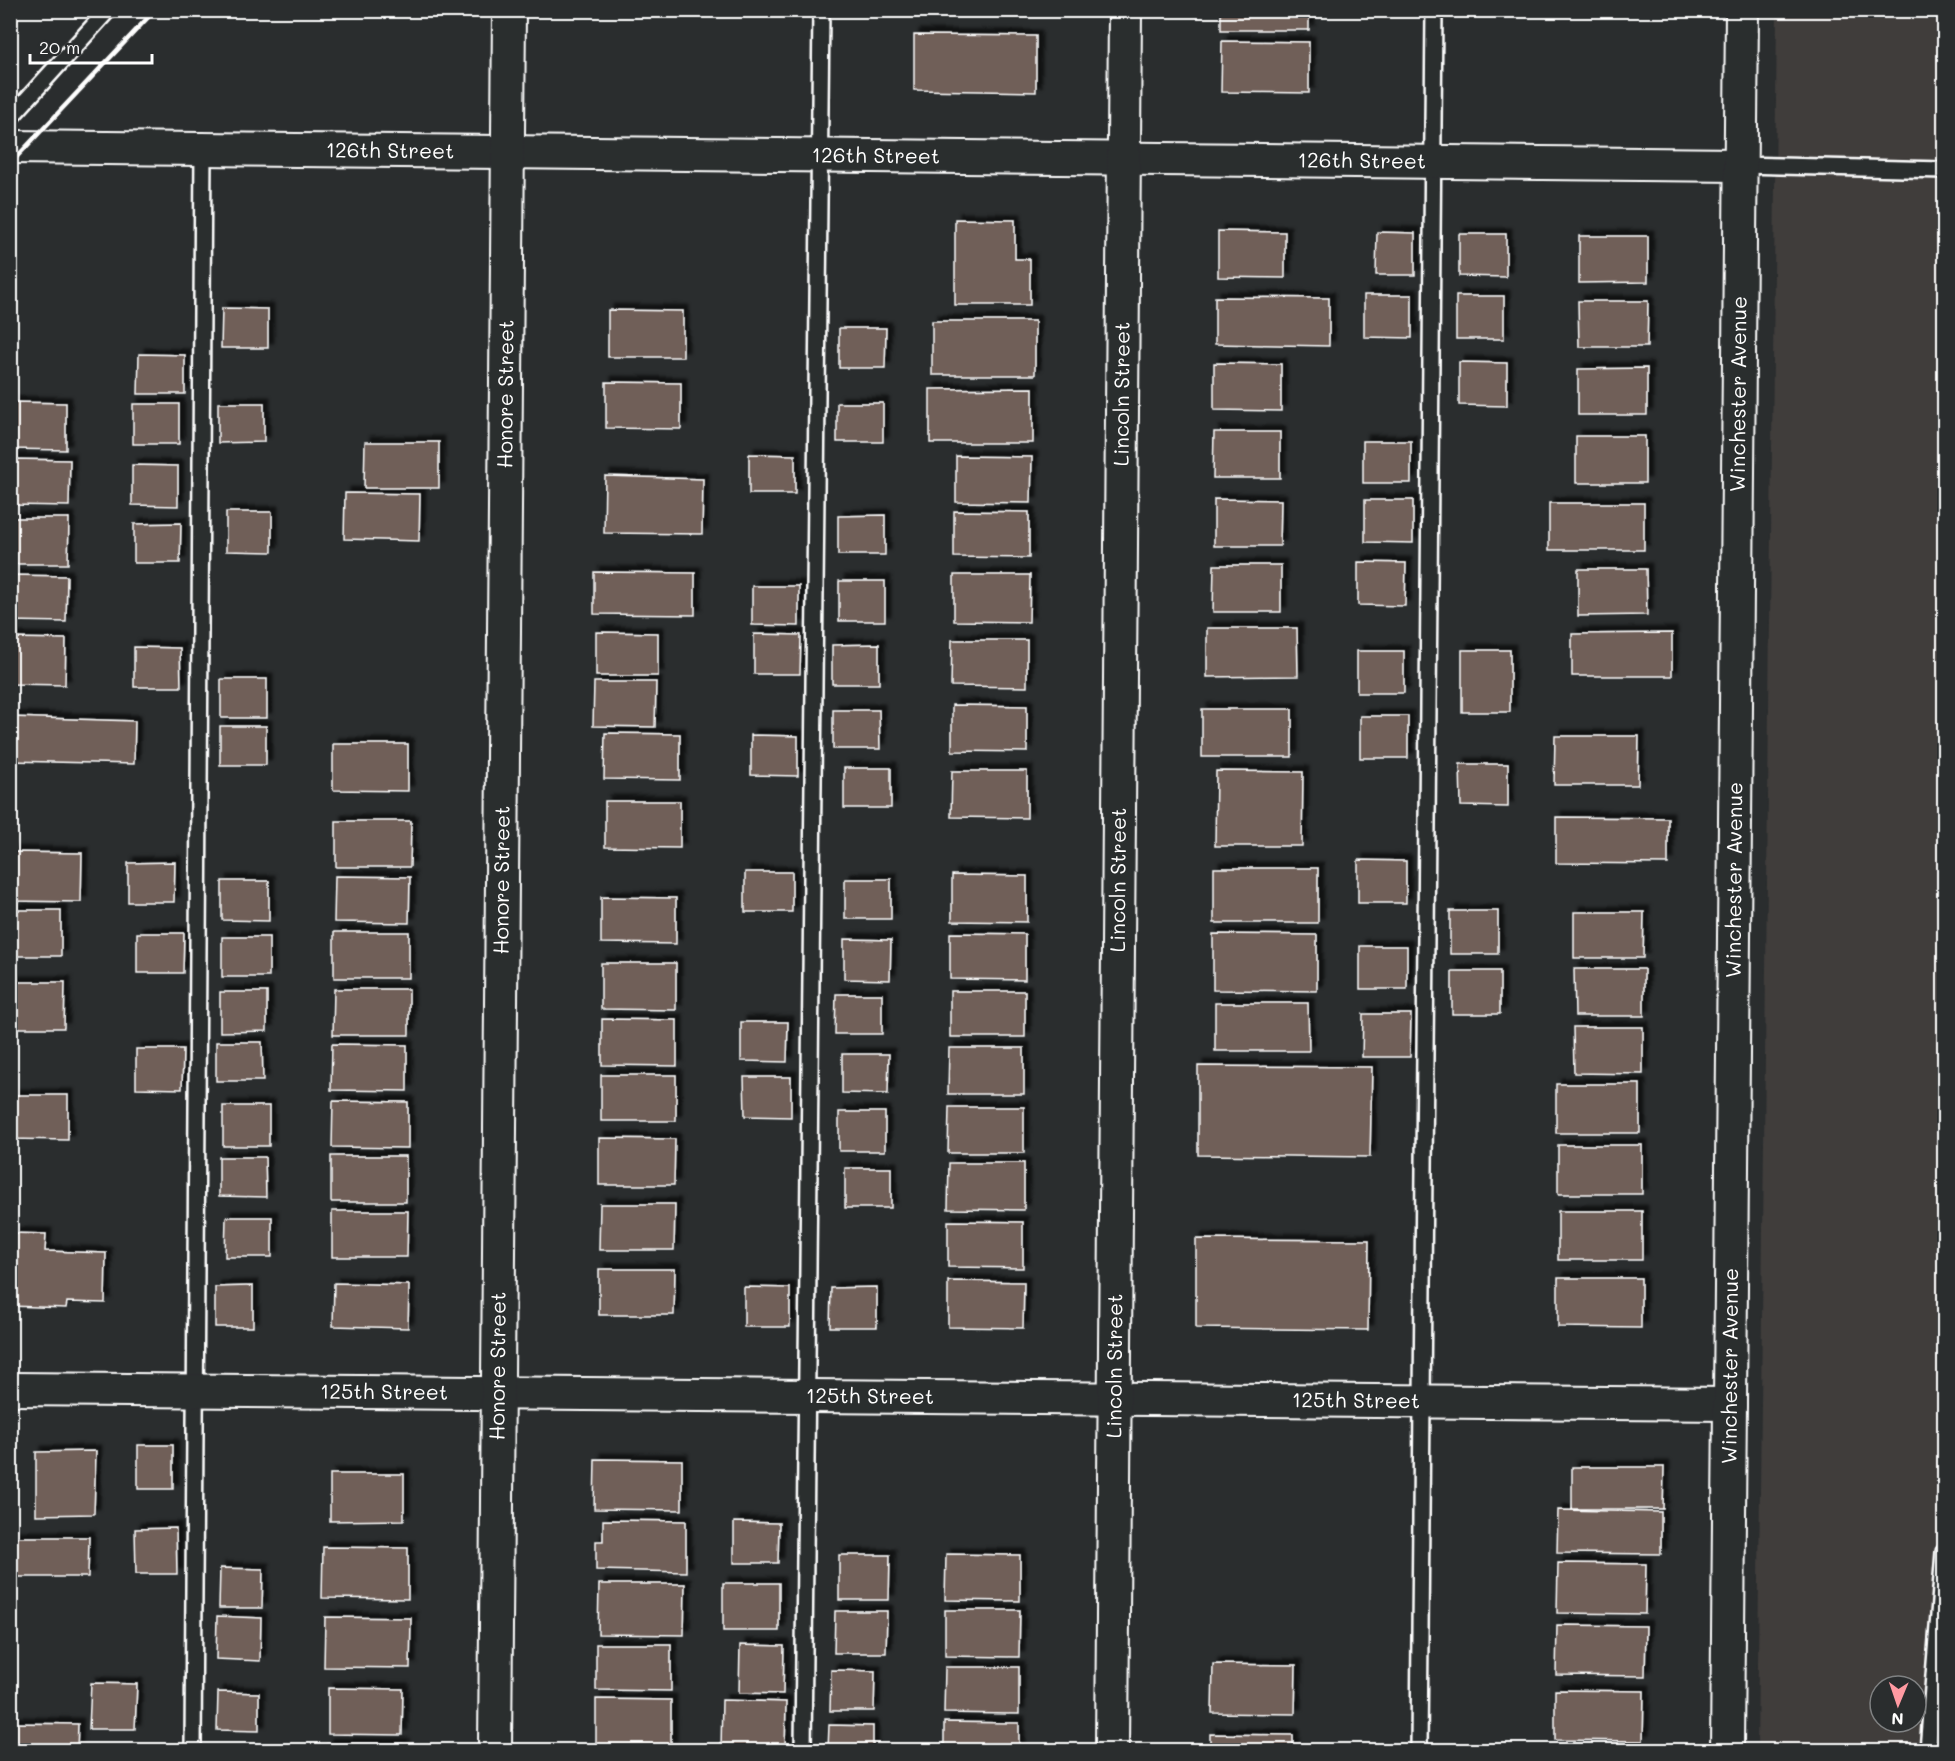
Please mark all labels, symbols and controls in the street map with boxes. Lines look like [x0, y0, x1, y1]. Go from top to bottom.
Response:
scale bar [30, 27, 152, 65]
text: 20 m [39, 35, 80, 59]
street label: 126th Street [326, 135, 454, 164]
street label: 126th Street [812, 140, 940, 169]
street label: 126th Street [1298, 145, 1426, 174]
street label: Winchester Avenue [1723, 296, 1752, 492]
street label: Honore Street [490, 320, 519, 468]
street label: Lincoln Street [1107, 322, 1135, 466]
street label: Winchester Avenue [1719, 782, 1747, 978]
street label: Honore Street [486, 806, 515, 954]
street label: Lincoln Street [1103, 808, 1131, 952]
street label: Winchester Avenue [1714, 1268, 1743, 1464]
street label: Honore Street [482, 1292, 511, 1440]
street label: Lincoln Street [1099, 1294, 1127, 1438]
street label: 125th Street [320, 1377, 448, 1405]
street label: 125th Street [806, 1381, 934, 1409]
street label: 125th Street [1292, 1385, 1420, 1413]
north arrow [1868, 1674, 1928, 1734]
text: N [1891, 1709, 1904, 1730]

